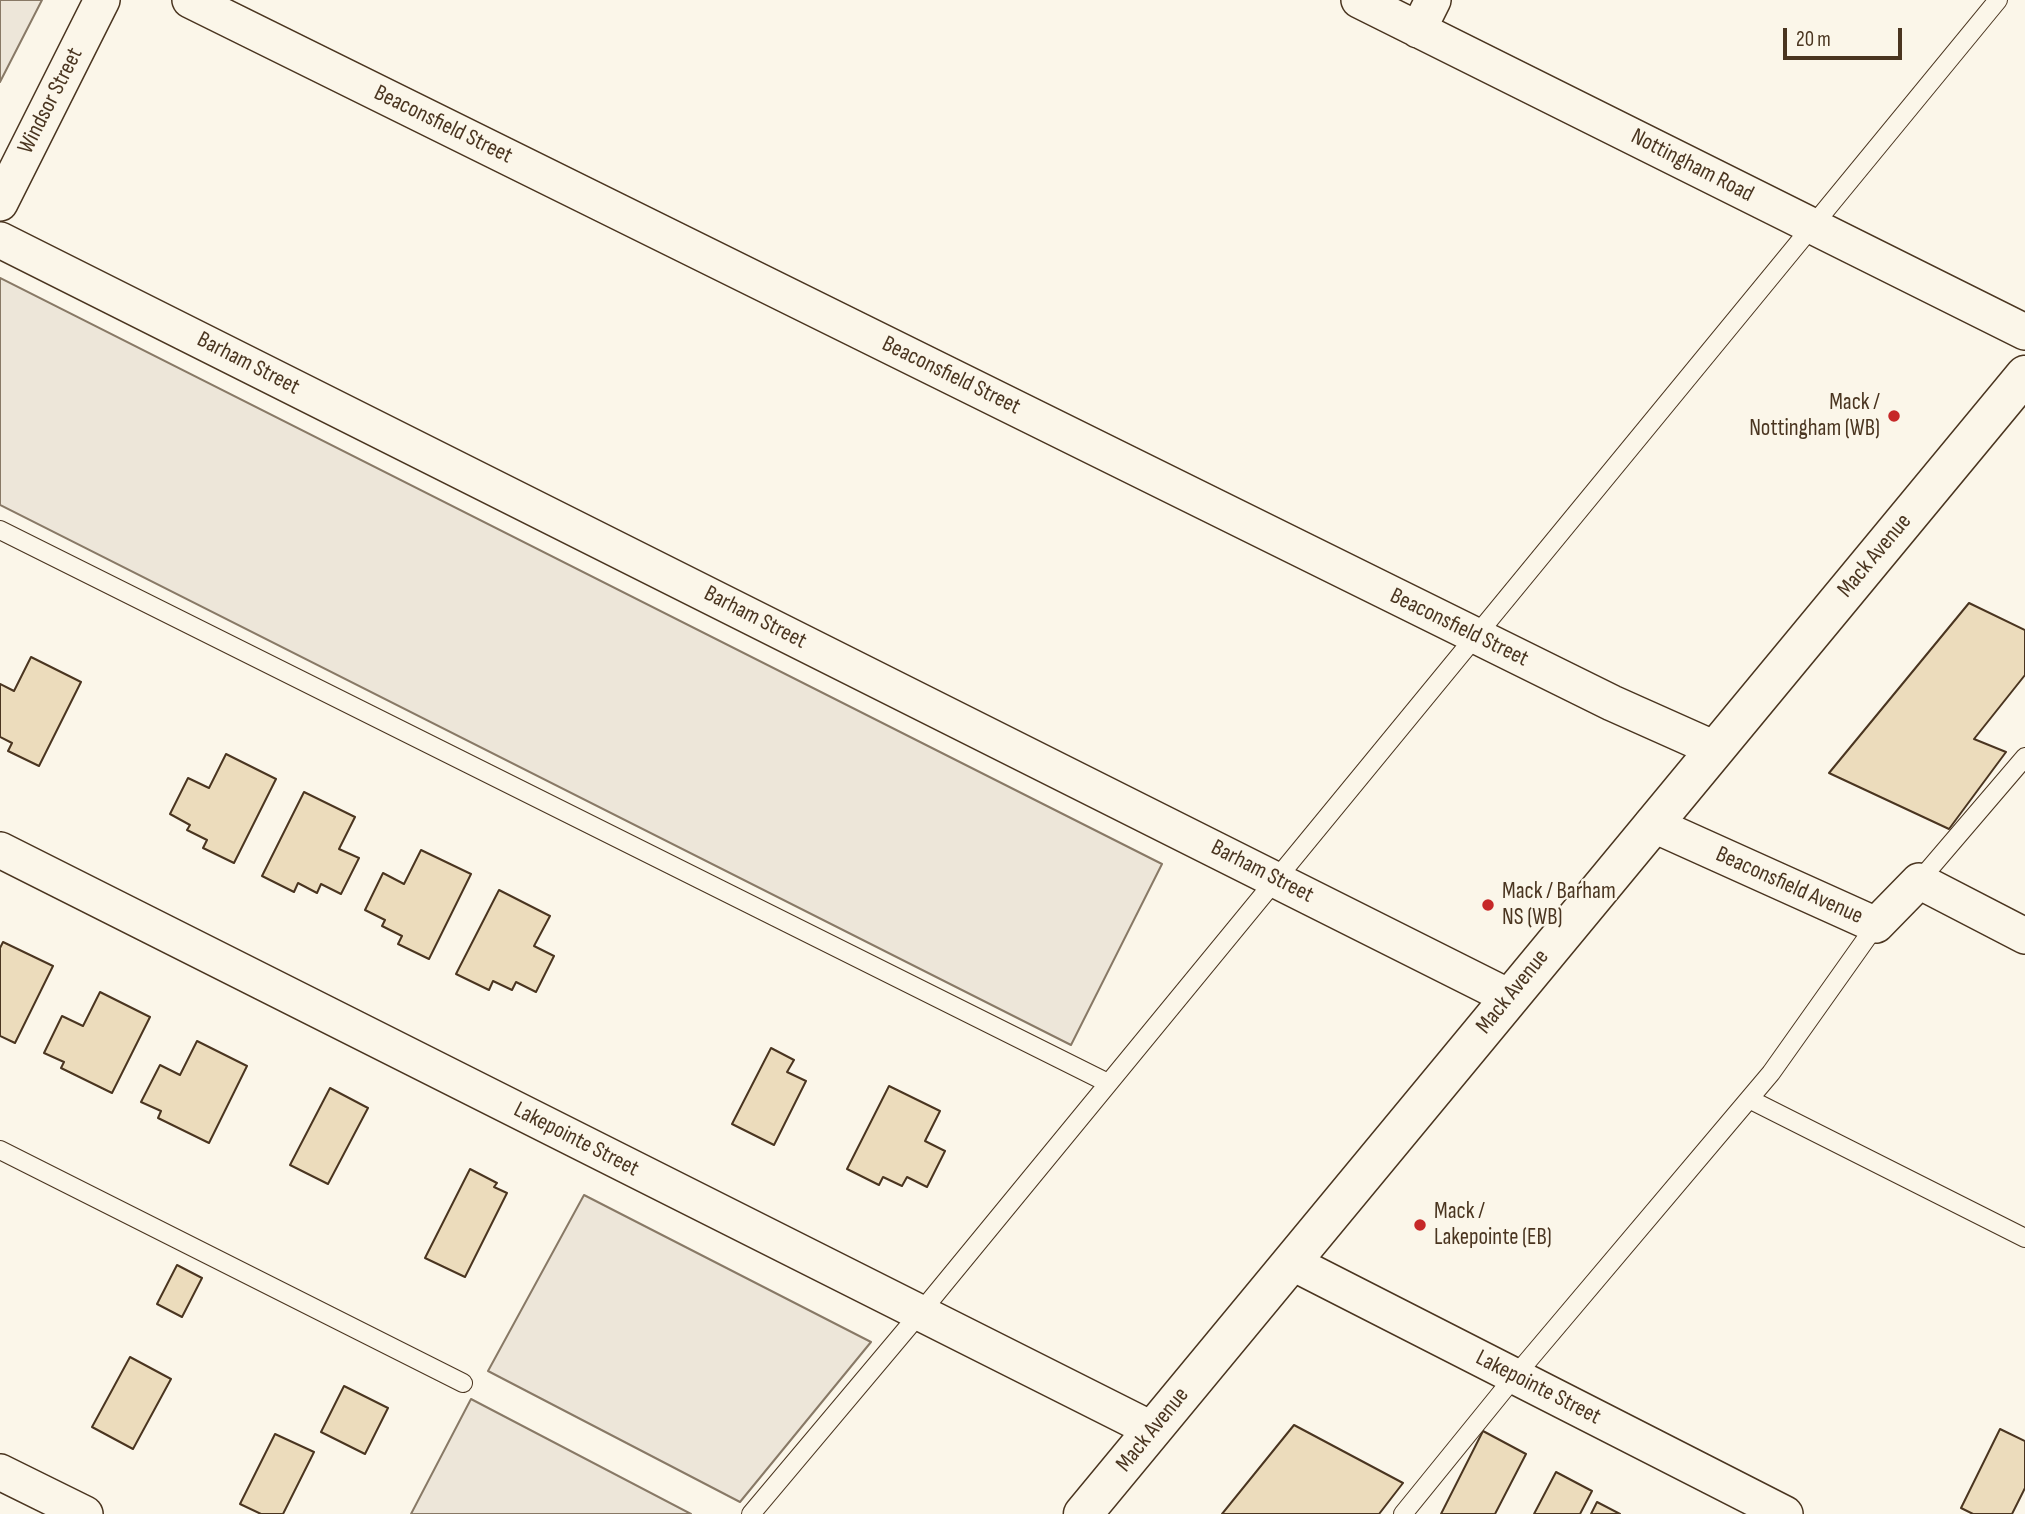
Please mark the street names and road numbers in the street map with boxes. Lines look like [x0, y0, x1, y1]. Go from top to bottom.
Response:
street label: Windsor Street [13, 43, 89, 159]
street label: Beaconsfield Street [369, 80, 517, 170]
street label: Nottingham Road [1626, 123, 1758, 209]
street label: Barham Street [192, 326, 304, 402]
street label: Beaconsfield Street [877, 331, 1025, 421]
street label: Mack Avenue [1832, 509, 1918, 603]
street label: Barham Street [699, 580, 811, 656]
street label: Beaconsfield Street [1385, 583, 1533, 673]
street label: Barham Street [1206, 834, 1318, 910]
street label: Beaconsfield Avenue [1711, 841, 1867, 931]
street label: Mack Avenue [1471, 944, 1555, 1040]
street label: Lakepointe Street [509, 1097, 643, 1183]
street label: Lakepointe Street [1471, 1345, 1605, 1431]
street label: Mack Avenue [1111, 1382, 1195, 1478]

